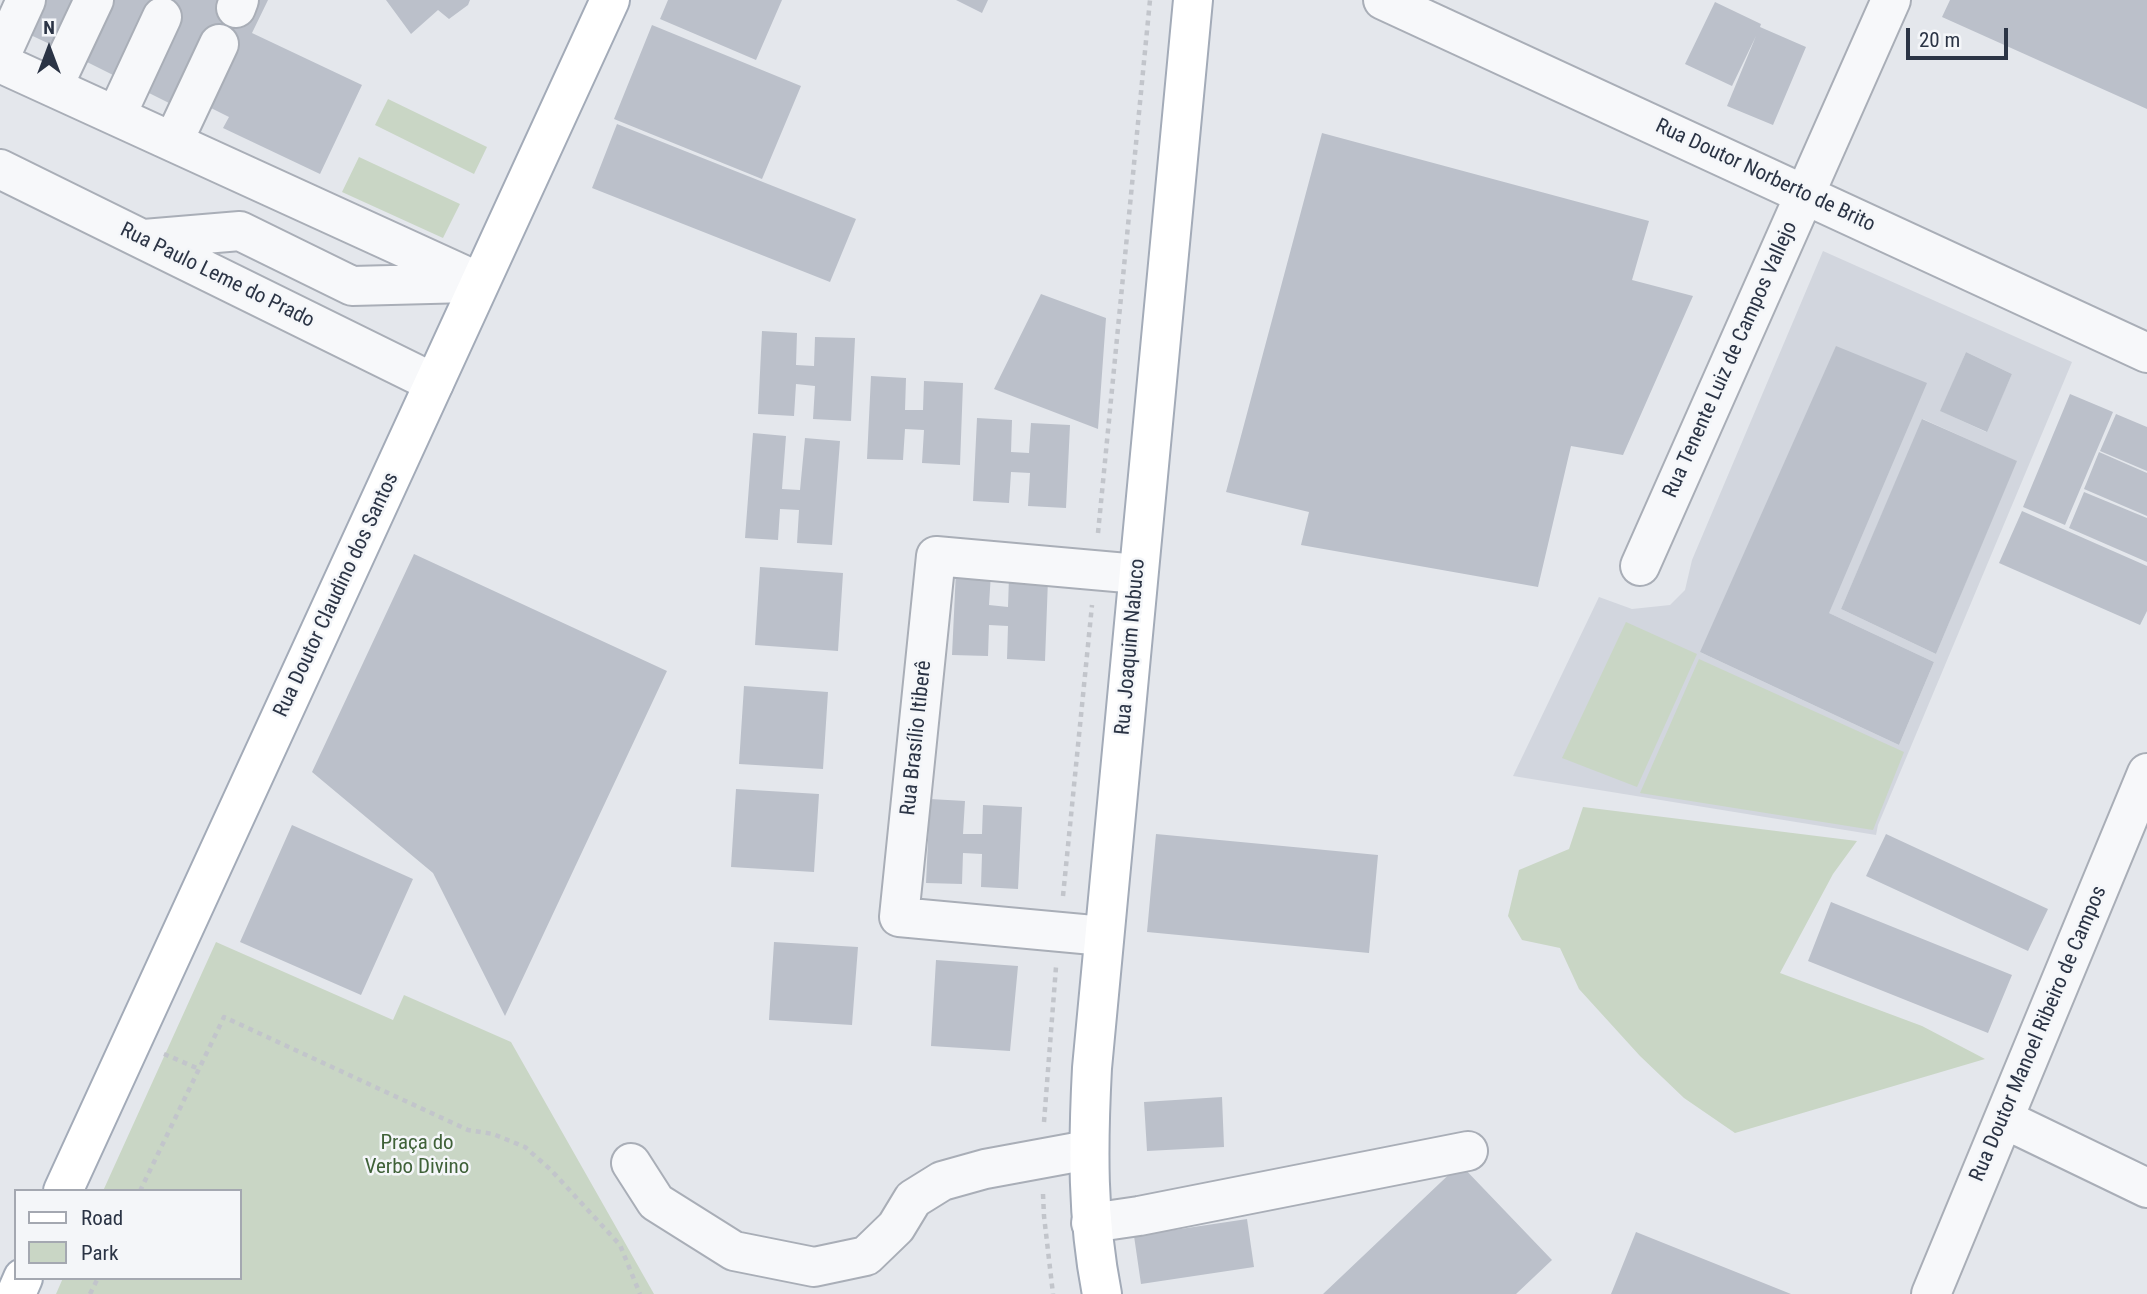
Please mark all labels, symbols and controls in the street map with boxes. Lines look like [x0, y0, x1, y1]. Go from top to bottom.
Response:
north arrow [14, 14, 84, 84]
scale bar [1909, 14, 2010, 58]
text: N [43, 16, 55, 39]
text: 20 m [1919, 28, 1960, 52]
street label: Rua Doutor Norberto de Brito [1651, 114, 1879, 238]
street label: Rua Paulo Leme do Prado [116, 218, 318, 334]
street label: Rua Tenente Luiz de Campos Vallejo [1659, 218, 1803, 502]
street label: Rua Doutor Claudino dos Santos [269, 469, 405, 721]
street label: Rua Joaquim Nabuco [1111, 558, 1151, 736]
street label: Rua Brasílio Itiberê [896, 659, 938, 817]
street label: Rua Doutor Manoel Ribeiro de Campos [1965, 882, 2113, 1186]
park label: Praça do Verbo Divino [365, 1131, 469, 1181]
legend [14, 1189, 242, 1280]
text: Road [81, 1206, 123, 1230]
text: Park [81, 1241, 118, 1265]

